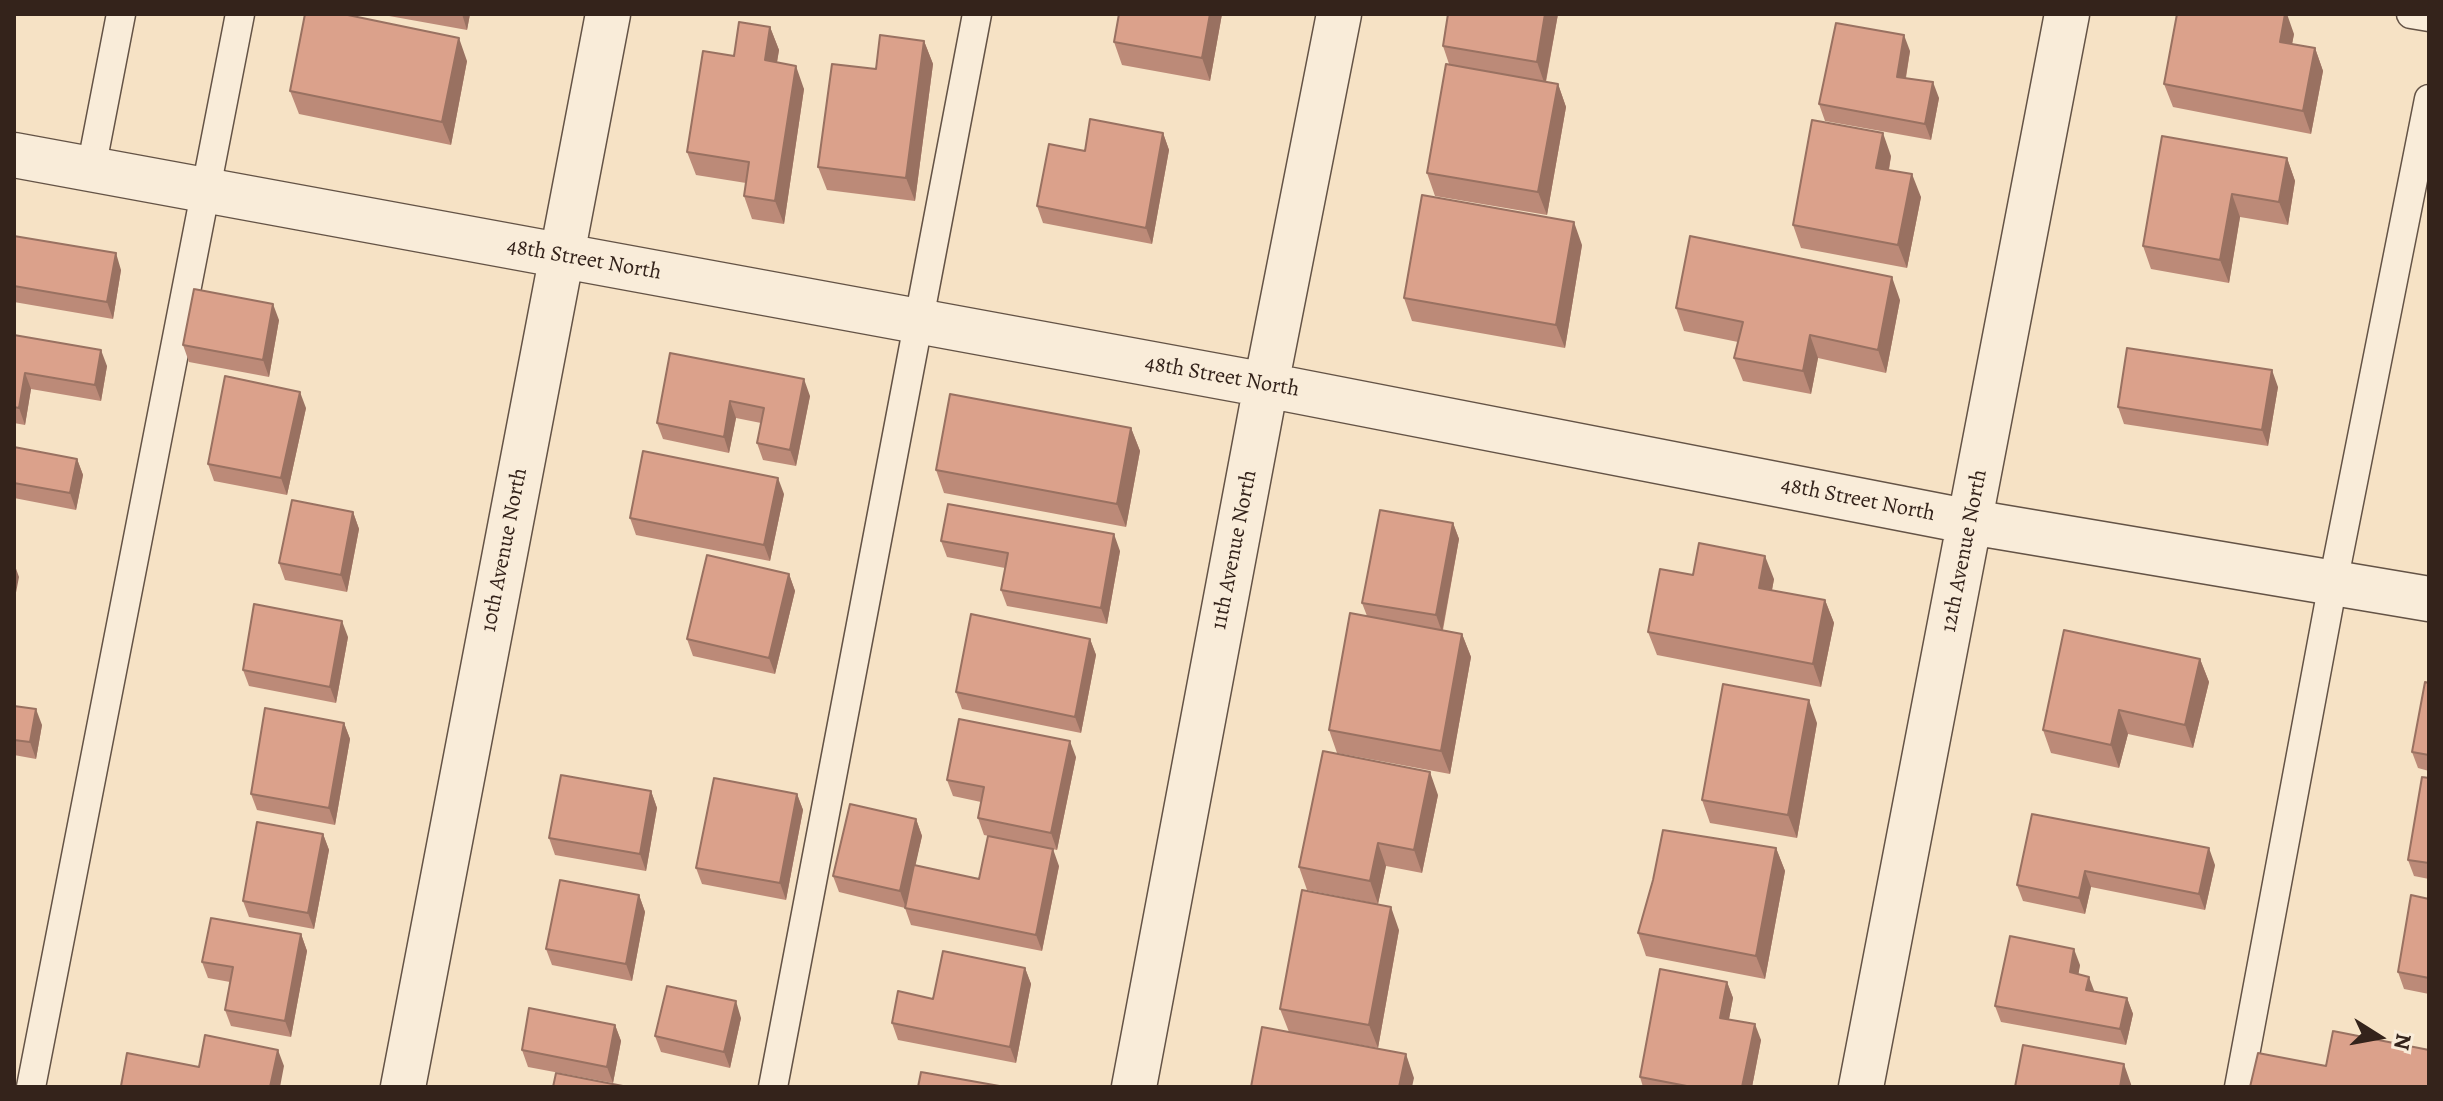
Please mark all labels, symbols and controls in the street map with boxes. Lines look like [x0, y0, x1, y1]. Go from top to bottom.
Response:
street label: 48th Street North [505, 233, 663, 287]
street label: 48th Street North [1143, 350, 1301, 404]
street label: 10th Avenue North [476, 466, 534, 634]
street label: 11th Avenue North [1207, 468, 1263, 632]
street label: 12th Avenue North [1936, 468, 1994, 634]
street label: 48th Street North [1779, 472, 1937, 528]
north arrow [2339, 997, 2419, 1077]
text: N [2386, 1031, 2419, 1052]

